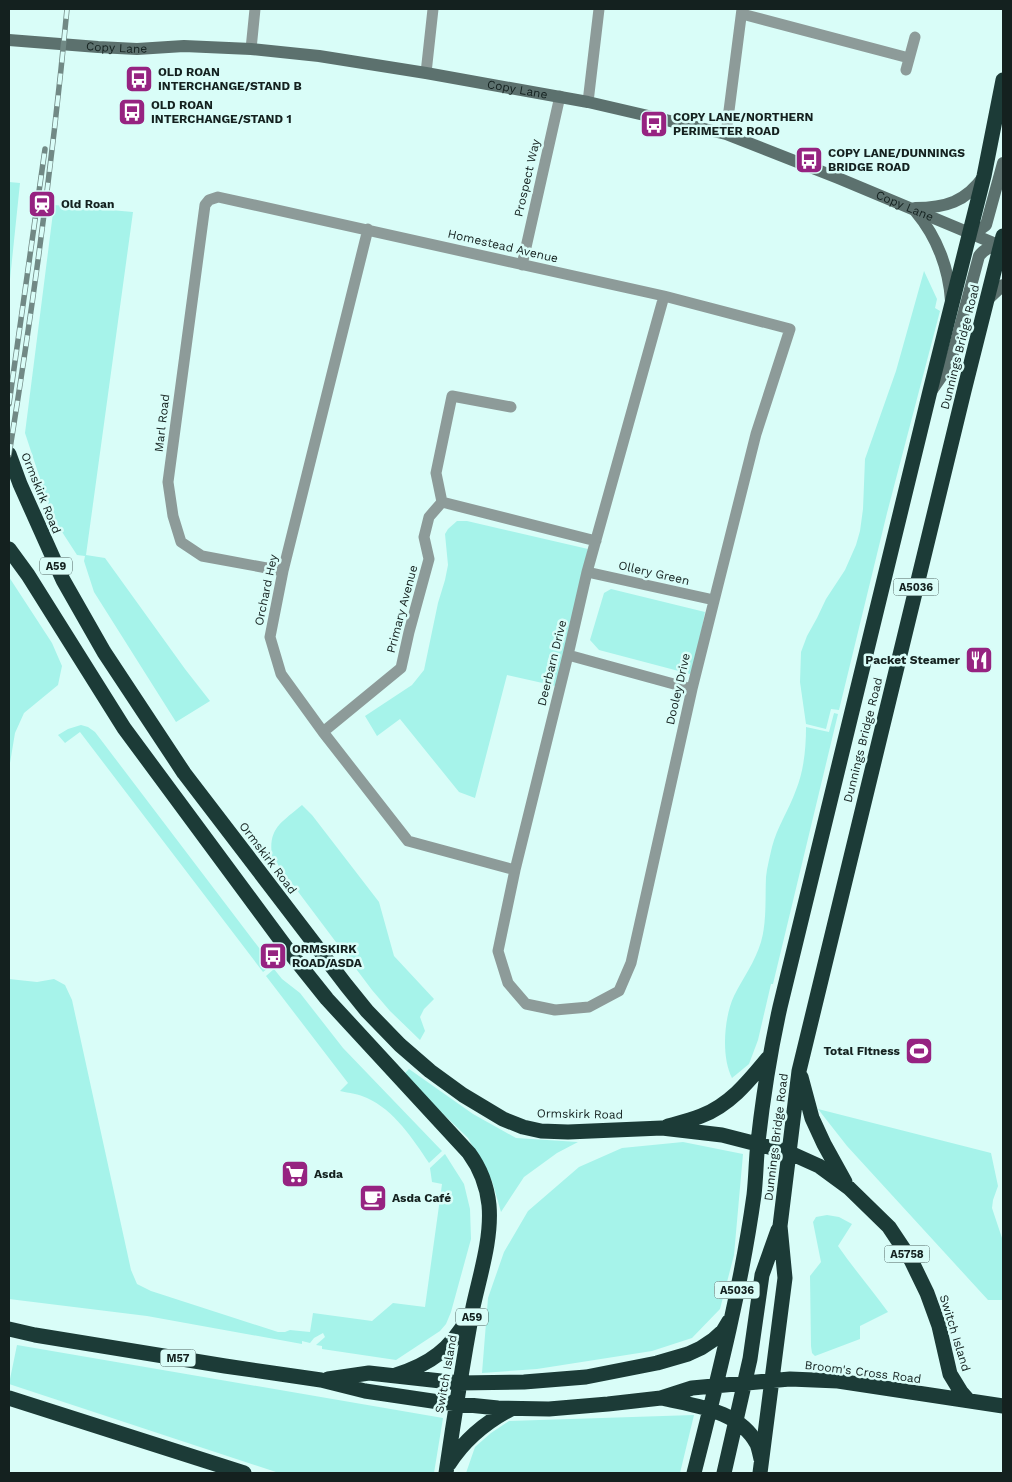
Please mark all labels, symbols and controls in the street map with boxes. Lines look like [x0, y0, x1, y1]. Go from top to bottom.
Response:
street label: Copy Lane [86, 39, 148, 56]
bus stop icon: OLD ROAN INTERCHANGE/STAND B [124, 64, 154, 94]
place label: OLD ROAN INTERCHANGE/STAND B [158, 65, 302, 93]
street label: Copy Lane [486, 77, 549, 102]
bus stop icon: OLD ROAN INTERCHANGE/STAND 1 [117, 97, 147, 127]
place label: OLD ROAN INTERCHANGE/STAND 1 [151, 98, 292, 126]
bus stop icon: COPY LANE/NORTHERN PERIMETER ROAD [639, 109, 669, 139]
place label: COPY LANE/NORTHERN PERIMETER ROAD [673, 110, 813, 138]
street label: Prospect Way [511, 137, 543, 218]
bus stop icon: COPY LANE/DUNNINGS BRIDGE ROAD [794, 145, 824, 175]
place label: COPY LANE/DUNNINGS BRIDGE ROAD [828, 146, 965, 174]
street label: Copy Lane [874, 188, 936, 224]
station icon: Old Roan [27, 189, 57, 219]
place label: Old Roan [61, 197, 114, 211]
street label: Homestead Avenue [446, 226, 560, 266]
street label: Dunnings Bridge Road [938, 283, 982, 411]
street label: Marl Road [151, 393, 173, 453]
street label: Ormskirk Road [18, 450, 64, 536]
street label: Orchard Hey [252, 552, 281, 627]
road number: A59 [40, 558, 72, 574]
street label: Ollery Green [617, 558, 691, 588]
street label: Primary Avenue [384, 563, 420, 655]
road number: A5036 [894, 578, 938, 596]
street label: Deerbarn Drive [535, 619, 569, 707]
restaurant icon: Packet Steamer [964, 645, 994, 675]
street label: Dooley Drive [663, 652, 693, 726]
place label: Packet Steamer [865, 653, 961, 667]
street label: Dunnings Bridge Road [841, 676, 885, 804]
street label: Ormskirk Road [236, 819, 300, 897]
bus stop icon: ORMSKIRK ROAD/ASDA [258, 941, 288, 971]
place label: ORMSKIRK ROAD/ASDA [292, 942, 363, 970]
sports icon: Total Fitness [904, 1036, 934, 1066]
place label: Total Fitness [823, 1044, 901, 1058]
street label: Dunnings Bridge Road [761, 1072, 791, 1202]
street label: Ormskirk Road [537, 1106, 623, 1122]
supermarket icon: Asda [280, 1159, 310, 1189]
place label: Asda [314, 1167, 343, 1181]
cafe icon: Asda Café [358, 1183, 388, 1213]
place label: Asda Café [392, 1191, 451, 1205]
road number: A5758 [884, 1246, 930, 1262]
road number: A5036 [714, 1282, 760, 1298]
street label: Switch Island [937, 1293, 973, 1373]
road number: A59 [456, 1308, 488, 1325]
street label: Switch Island [432, 1334, 460, 1414]
road number: M57 [160, 1350, 196, 1366]
street label: Broom's Cross Road [804, 1358, 922, 1386]

